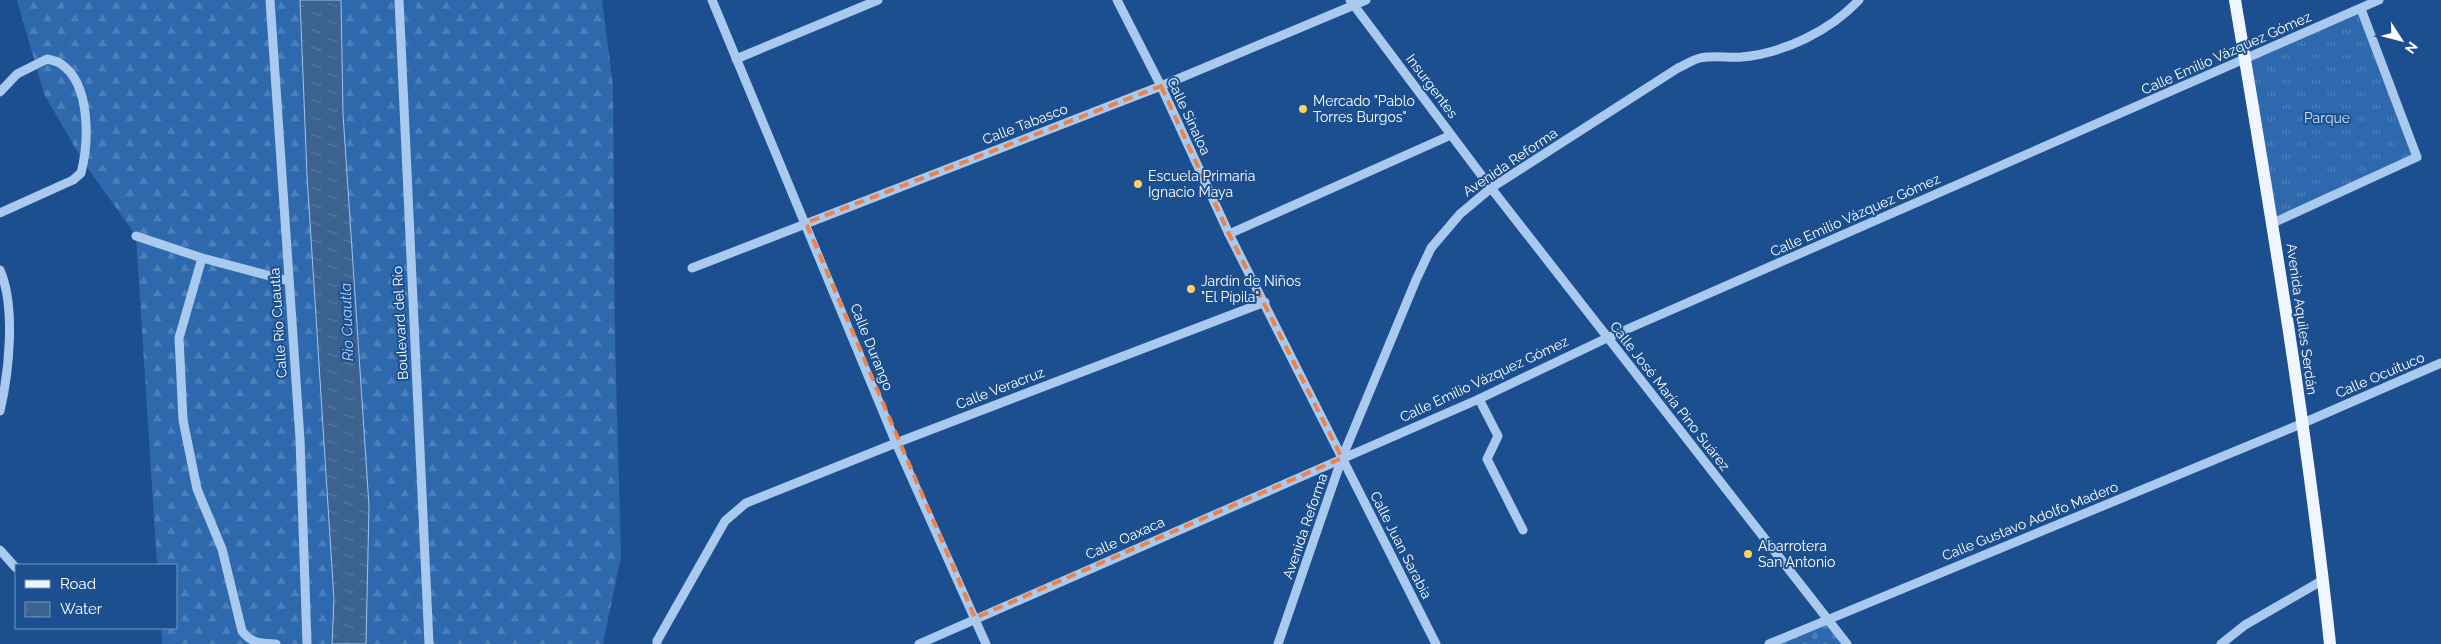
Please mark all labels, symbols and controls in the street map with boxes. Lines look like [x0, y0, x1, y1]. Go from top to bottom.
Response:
street label: Calle Emilio Vázquez Gómez [2139, 8, 2313, 98]
north arrow [2376, 15, 2426, 65]
text: N [2402, 39, 2421, 57]
street label: Insurgentes [1403, 51, 1461, 121]
street label: Calle Sinaloa [1164, 75, 1214, 157]
place label: Mercado "Pablo Torres Burgos" [1313, 93, 1415, 125]
street label: Calle Tabasco [980, 100, 1070, 148]
marker: Mercado "Pablo Torres Burgos" [1297, 103, 1309, 115]
park label: Parque [2304, 110, 2350, 126]
street label: Avenida Reforma [1460, 124, 1560, 200]
place label: Escuela Primaria Ignacio Maya [1148, 168, 1255, 200]
street label: Calle Emilio Vázquez Gómez [1768, 170, 1942, 260]
marker: Escuela Primaria Ignacio Maya [1132, 178, 1144, 190]
street label: Avenida Aquiles Serdán [2283, 242, 2321, 396]
street label: Boulevard del Río [389, 266, 411, 380]
street label: Calle Río Cuautla [266, 267, 290, 379]
place label: Jardín de Niños "El Pípila" [1201, 273, 1301, 305]
water label: Rio Cuautla [337, 282, 357, 362]
marker: Jardín de Niños "El Pípila" [1185, 283, 1197, 295]
street label: Calle Durango [847, 301, 897, 393]
street label: Calle José María Pino Suárez [1607, 318, 1733, 474]
street label: Calle Emilio Vázquez Gómez [1397, 333, 1571, 425]
street label: Calle Ocuituco [2333, 349, 2427, 401]
street label: Calle Veracruz [954, 364, 1047, 412]
street label: Avenida Reforma [1279, 471, 1331, 581]
street label: Calle Gustavo Adolfo Madero [1940, 478, 2120, 564]
street label: Calle Juan Sarabia [1367, 489, 1435, 601]
street label: Calle Oaxaca [1083, 513, 1167, 563]
place label: Abarrotera San Antonio [1758, 538, 1835, 570]
marker: Abarrotera San Antonio [1742, 548, 1754, 560]
legend [15, 564, 178, 629]
text: Road [60, 575, 96, 593]
text: Water [60, 600, 103, 618]

